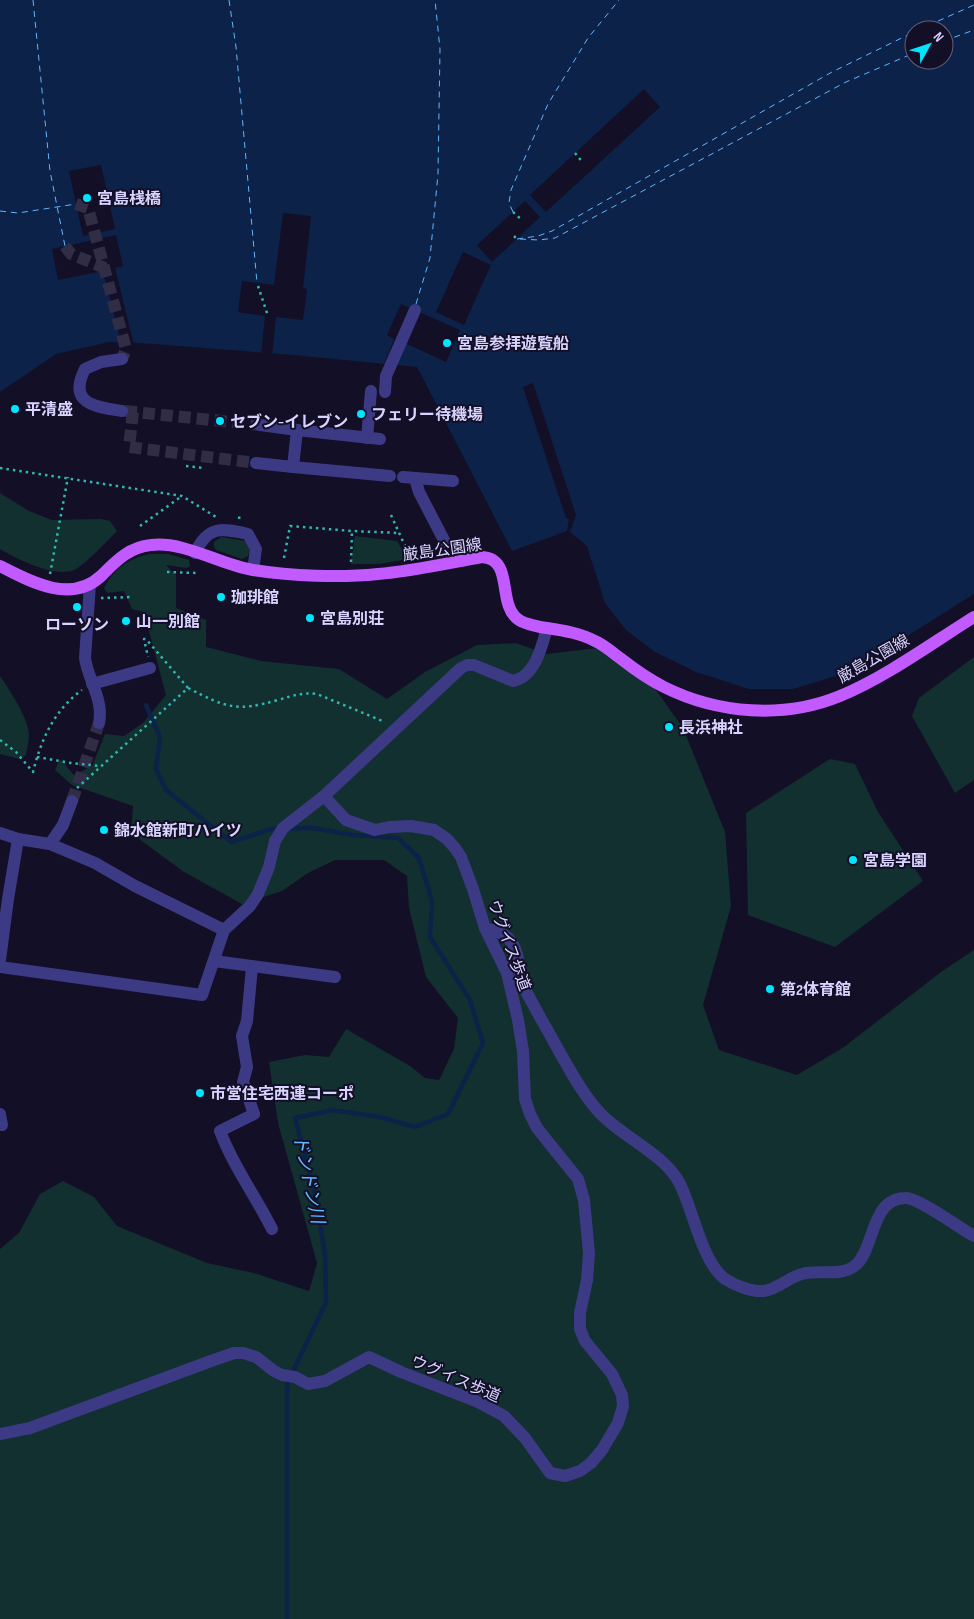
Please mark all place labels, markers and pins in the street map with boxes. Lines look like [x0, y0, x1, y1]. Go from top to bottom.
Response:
place label: 宮島桟橋 [97, 189, 161, 209]
marker: 宮島桟橋 [81, 192, 93, 204]
place label: 宮島参拝遊覧船 [457, 334, 569, 354]
marker: 宮島参拝遊覧船 [441, 337, 453, 349]
place label: 平清盛 [25, 400, 73, 420]
marker: 平清盛 [9, 403, 21, 415]
place label: フェリー待機場 [371, 405, 483, 425]
marker: フェリー待機場 [355, 408, 367, 420]
place label: セブン-イレブン [230, 413, 348, 432]
marker: セブン-イレブン [214, 415, 226, 427]
place label: 珈琲館 [231, 589, 279, 608]
marker: 珈琲館 [215, 591, 227, 603]
marker: ローソン [71, 601, 83, 613]
place label: 宮島別荘 [320, 610, 384, 629]
marker: 宮島別荘 [304, 612, 316, 624]
place label: 山一別館 [136, 613, 200, 632]
marker: 山一別館 [120, 615, 132, 627]
place label: ローソン [45, 616, 109, 635]
place label: 長浜神社 [679, 718, 743, 738]
marker: 長浜神社 [663, 721, 675, 733]
place label: 錦水館新町ハイツ [114, 822, 242, 841]
marker: 錦水館新町ハイツ [98, 824, 110, 836]
place label: 宮島学園 [863, 852, 927, 871]
marker: 宮島学園 [847, 854, 859, 866]
place label: 第2体育館 [780, 981, 851, 1000]
marker: 第2体育館 [764, 983, 776, 995]
place label: 市営住宅西連コーポ [210, 1085, 354, 1104]
marker: 市営住宅西連コーポ [194, 1087, 206, 1099]

